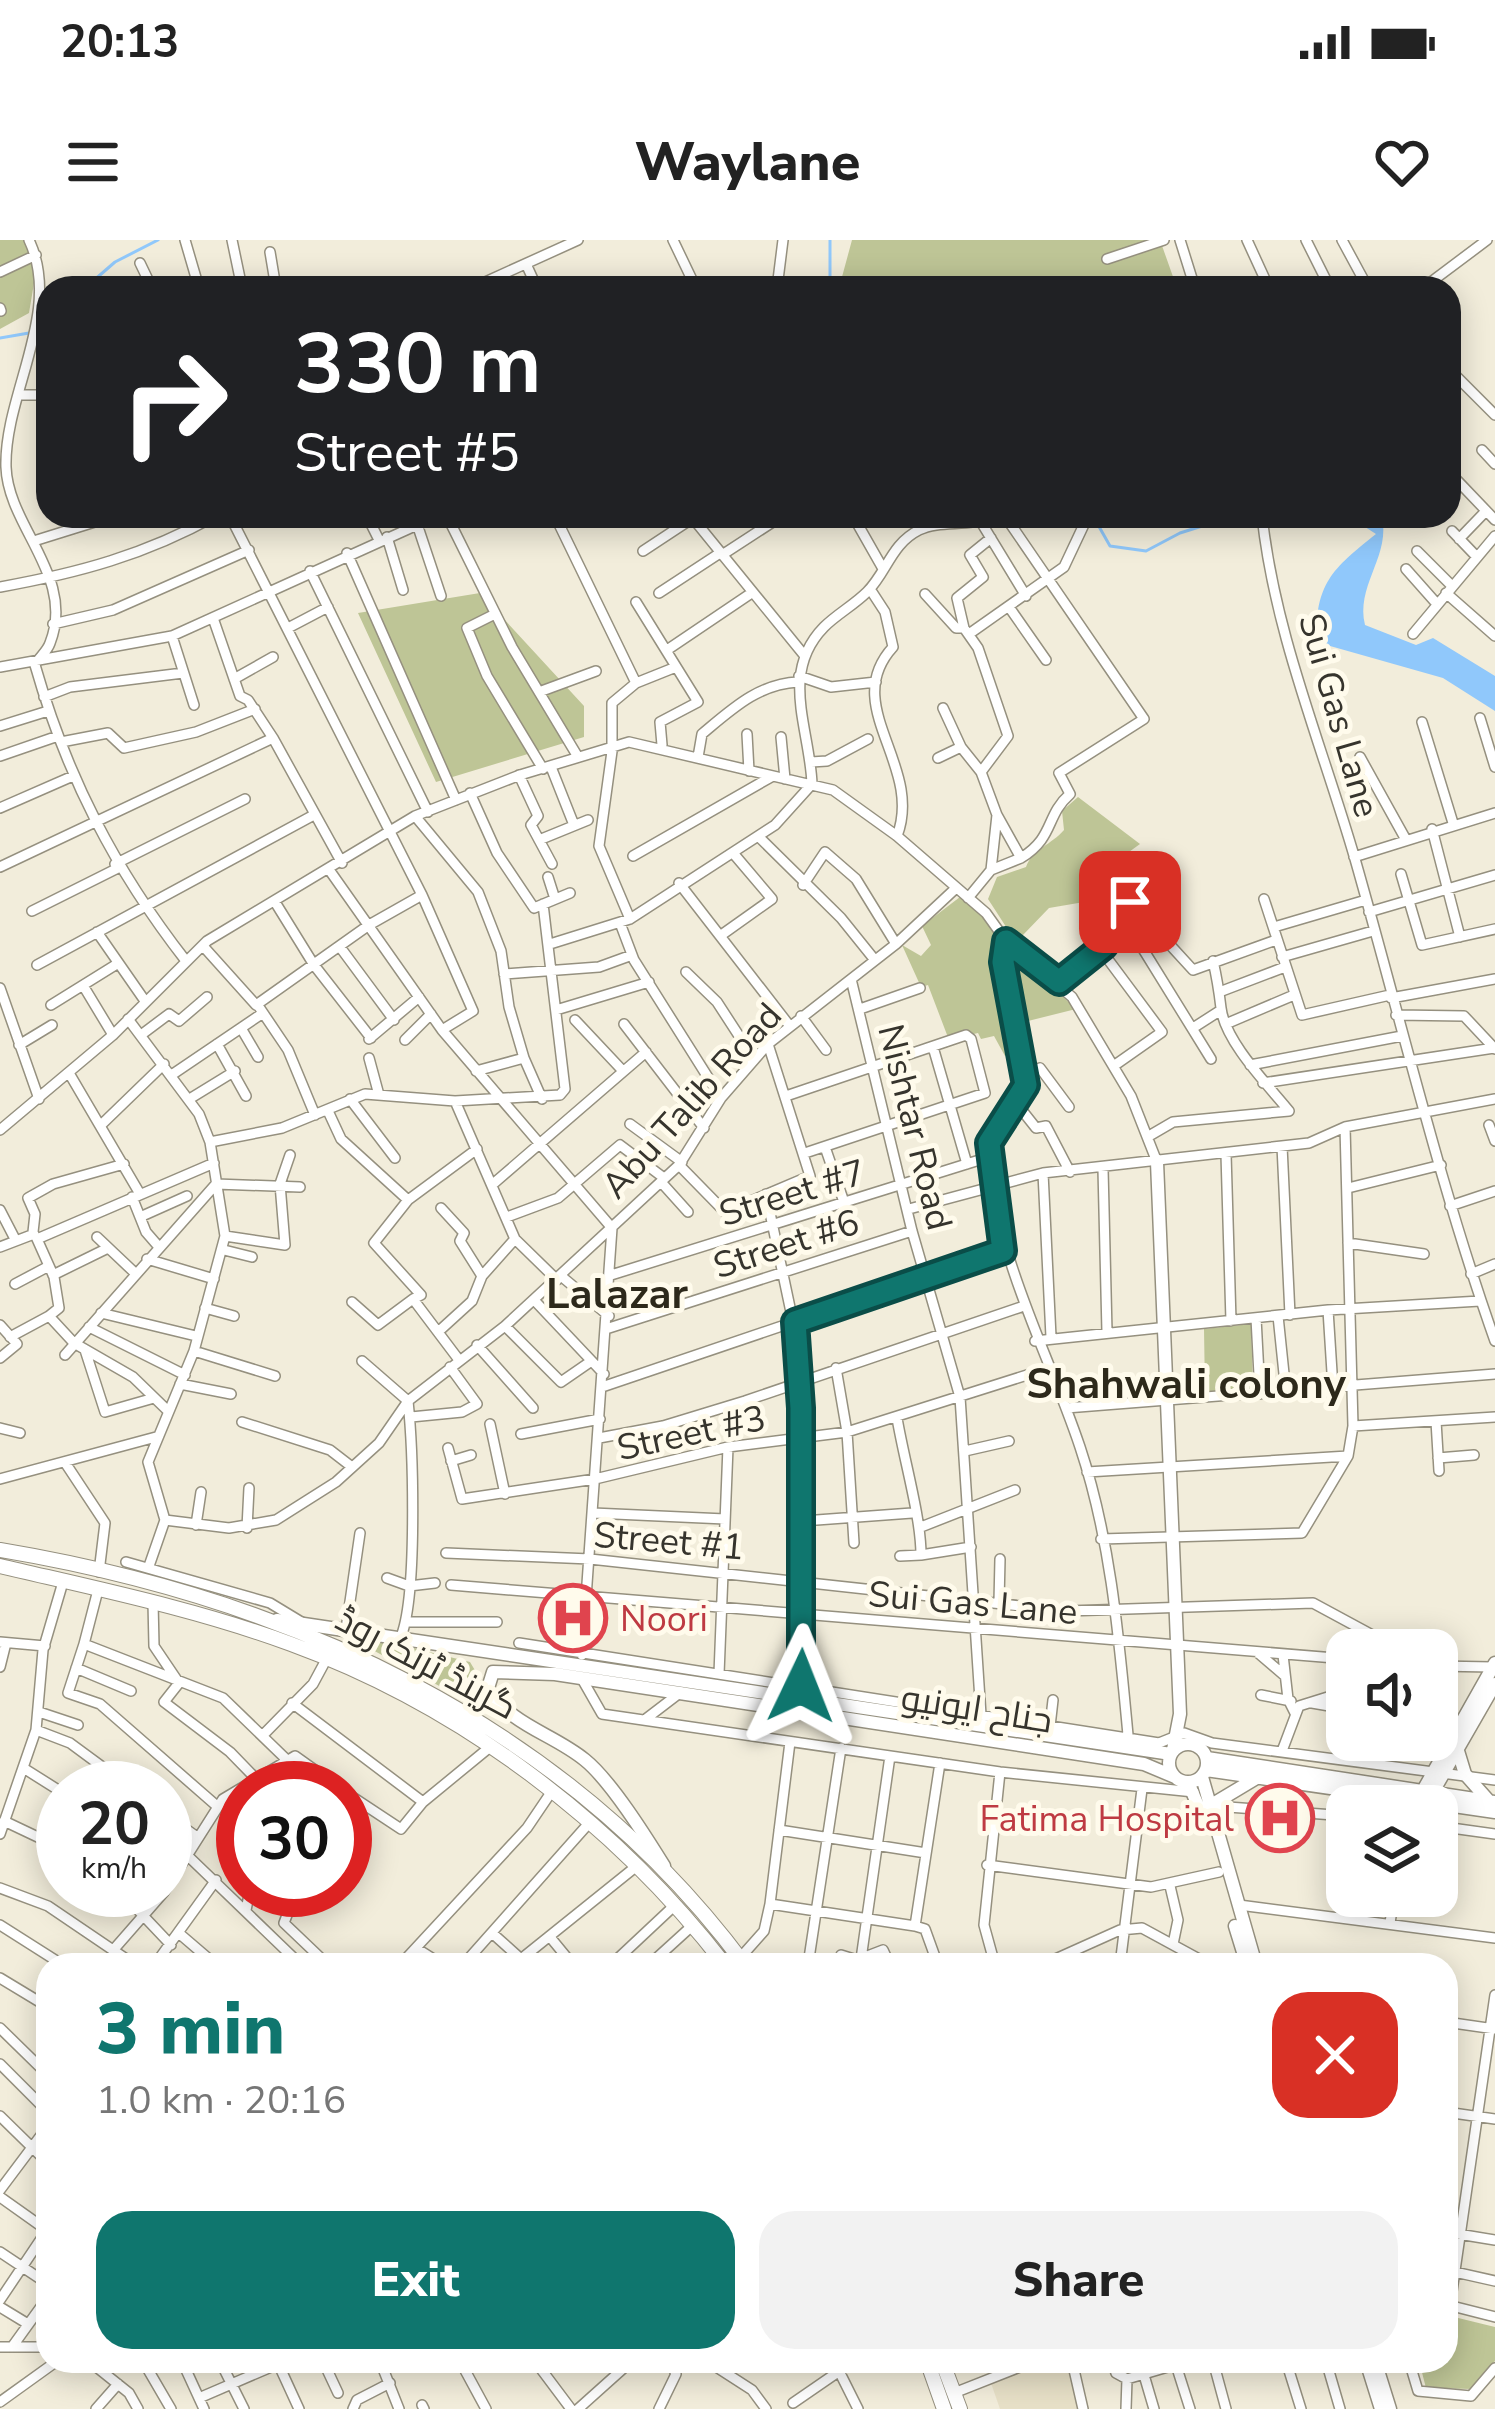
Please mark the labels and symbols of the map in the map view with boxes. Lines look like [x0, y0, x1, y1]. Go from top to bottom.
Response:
street label: Sui Gas Lane [1286, 608, 1391, 823]
pin [1079, 851, 1181, 953]
street label: Abu Talib Road [591, 993, 793, 1209]
street label: Nishtar Road [865, 1019, 964, 1235]
street label: Street #7 [713, 1148, 872, 1239]
street label: Street #6 [707, 1198, 866, 1291]
district label: Lalazar [546, 1266, 689, 1323]
district label: Shahwali colony [1026, 1356, 1347, 1413]
street label: Street #3 [613, 1394, 770, 1473]
street label: Street #1 [592, 1511, 746, 1572]
street label: Sui Gas Lane [866, 1570, 1080, 1637]
hospital icon: Noori [538, 1583, 608, 1653]
street label: گرینڈ ٹرنک روڈ [327, 1595, 526, 1732]
place label: Noori [620, 1595, 708, 1644]
position arrow [738, 1623, 864, 1749]
street label: جناح ایونیو [898, 1673, 1056, 1746]
speed limit sign: 30 [216, 1761, 372, 1917]
hospital icon: Fatima Hospital [1245, 1783, 1315, 1853]
place label: Fatima Hospital [979, 1795, 1234, 1844]

